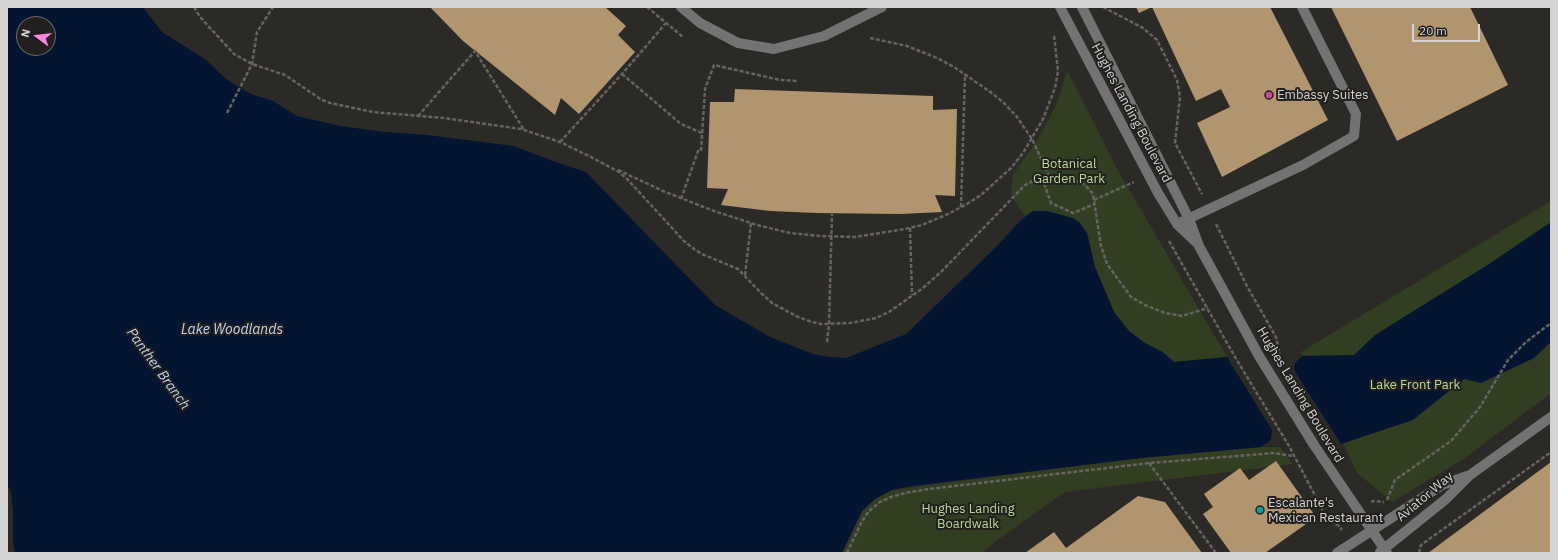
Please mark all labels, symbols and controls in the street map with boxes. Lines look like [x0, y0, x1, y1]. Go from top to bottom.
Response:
north arrow [16, 16, 56, 56]
scale bar [1414, 16, 1482, 42]
text: 20 m [1419, 23, 1447, 38]
text: N [18, 27, 33, 39]
street label: Hughes Landing Boulevard [1088, 41, 1174, 185]
place label: Embassy Suites [1277, 87, 1368, 103]
marker: Embassy Suites [1264, 90, 1274, 100]
park label: Botanical Garden Park [1033, 156, 1105, 187]
water label: Lake Woodlands [181, 322, 283, 338]
street label: Hughes Landing Boulevard [1253, 324, 1347, 466]
water label: Panther Branch [123, 325, 193, 413]
park label: Lake Front Park [1370, 377, 1460, 393]
street label: Aviator Way [1394, 469, 1456, 525]
place label: Escalante's Mexican Restaurant [1268, 495, 1383, 526]
park label: Hughes Landing Boardwalk [921, 501, 1015, 532]
marker: Escalante's Mexican Restaurant [1255, 505, 1265, 515]

